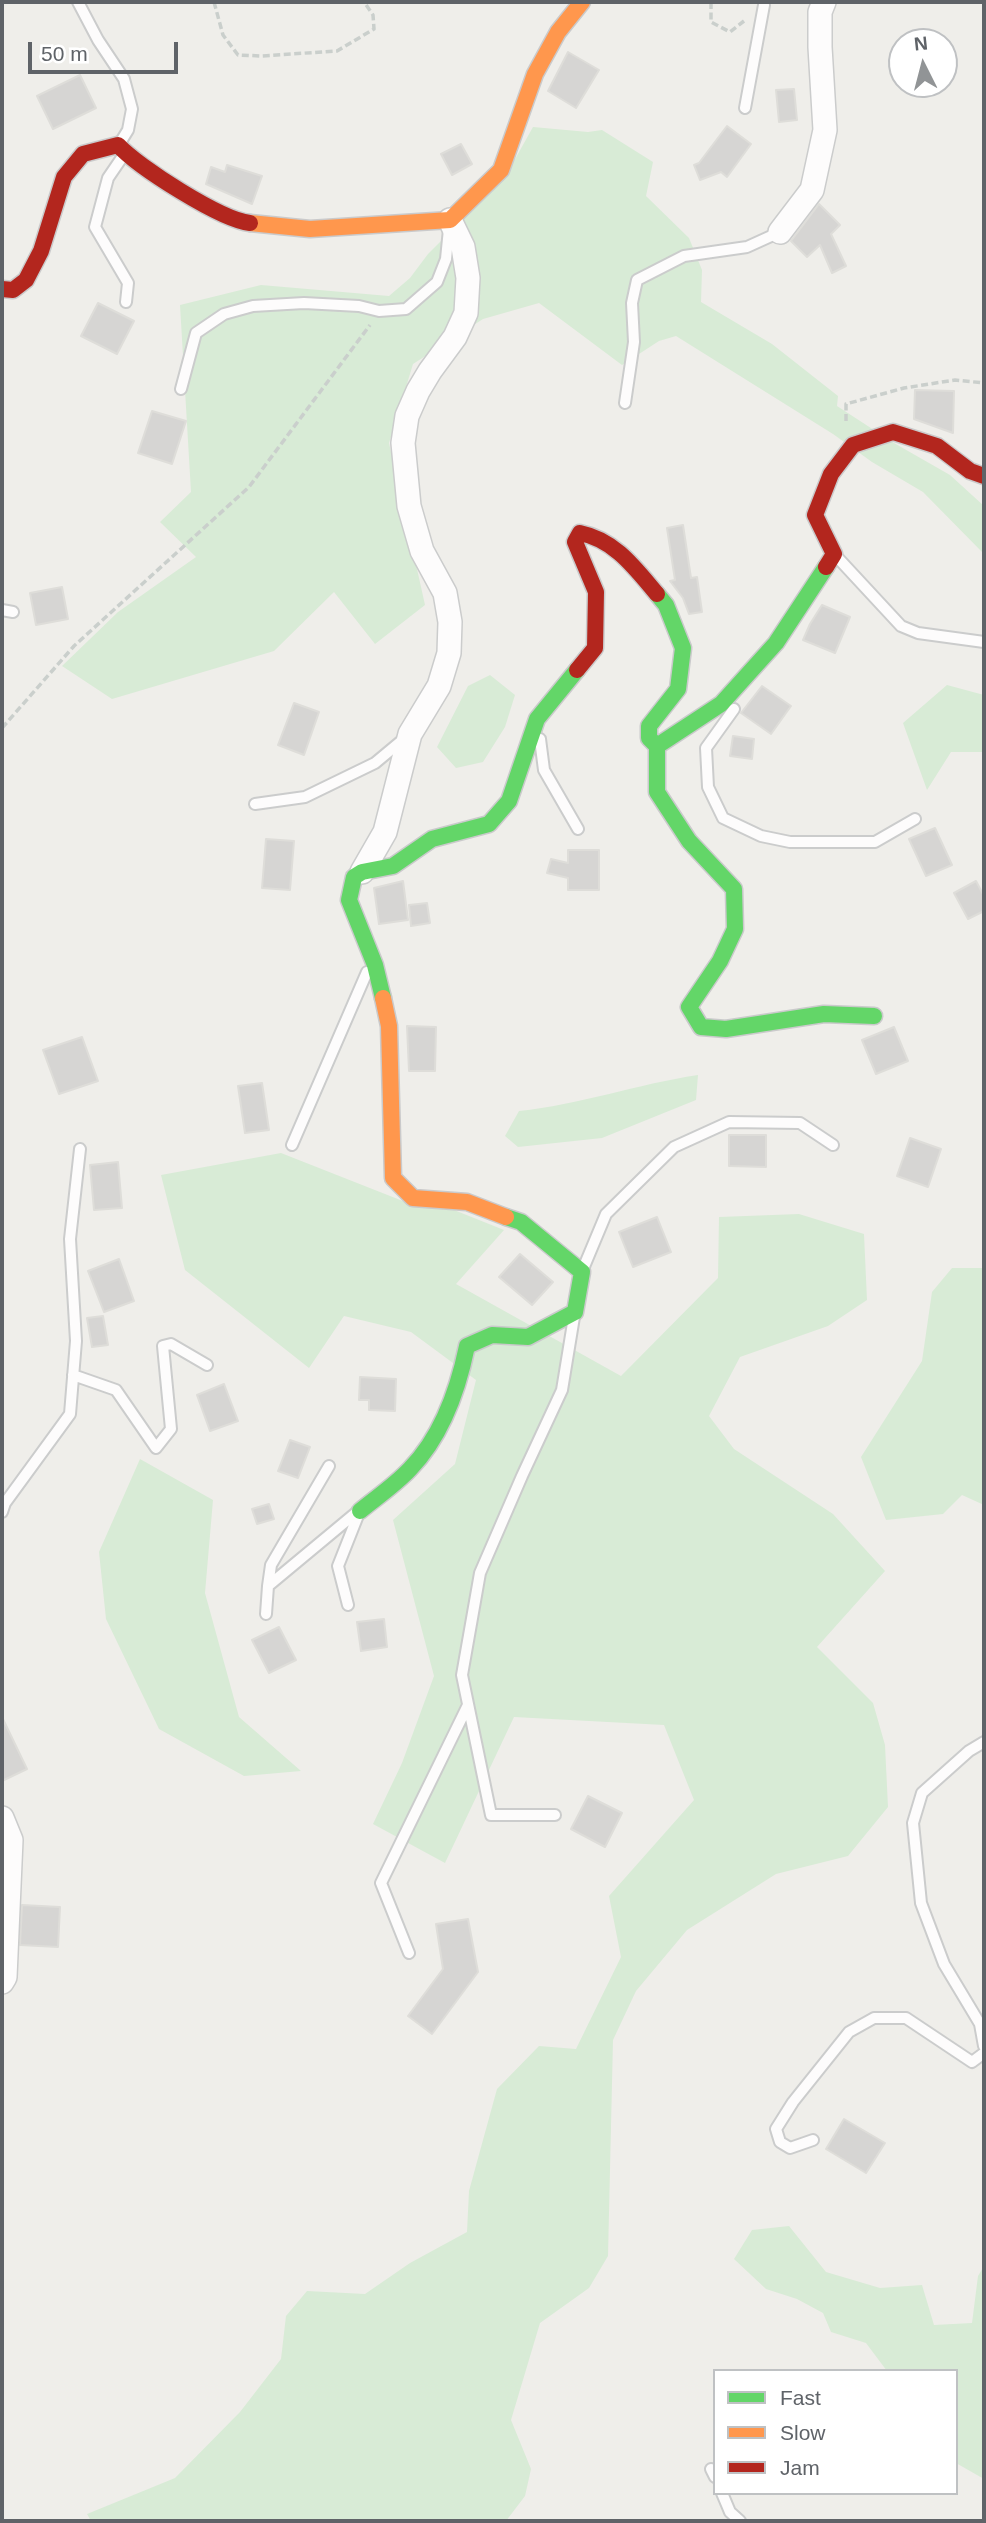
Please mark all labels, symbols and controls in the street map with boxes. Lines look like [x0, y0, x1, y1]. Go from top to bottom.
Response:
scale bar [32, 28, 182, 72]
north arrow [888, 28, 958, 98]
text: N [913, 32, 929, 55]
text: 50 m [41, 42, 88, 65]
legend [713, 2369, 958, 2495]
text: Fast [780, 2386, 821, 2409]
text: Slow [780, 2421, 826, 2444]
text: Jam [780, 2456, 820, 2479]

